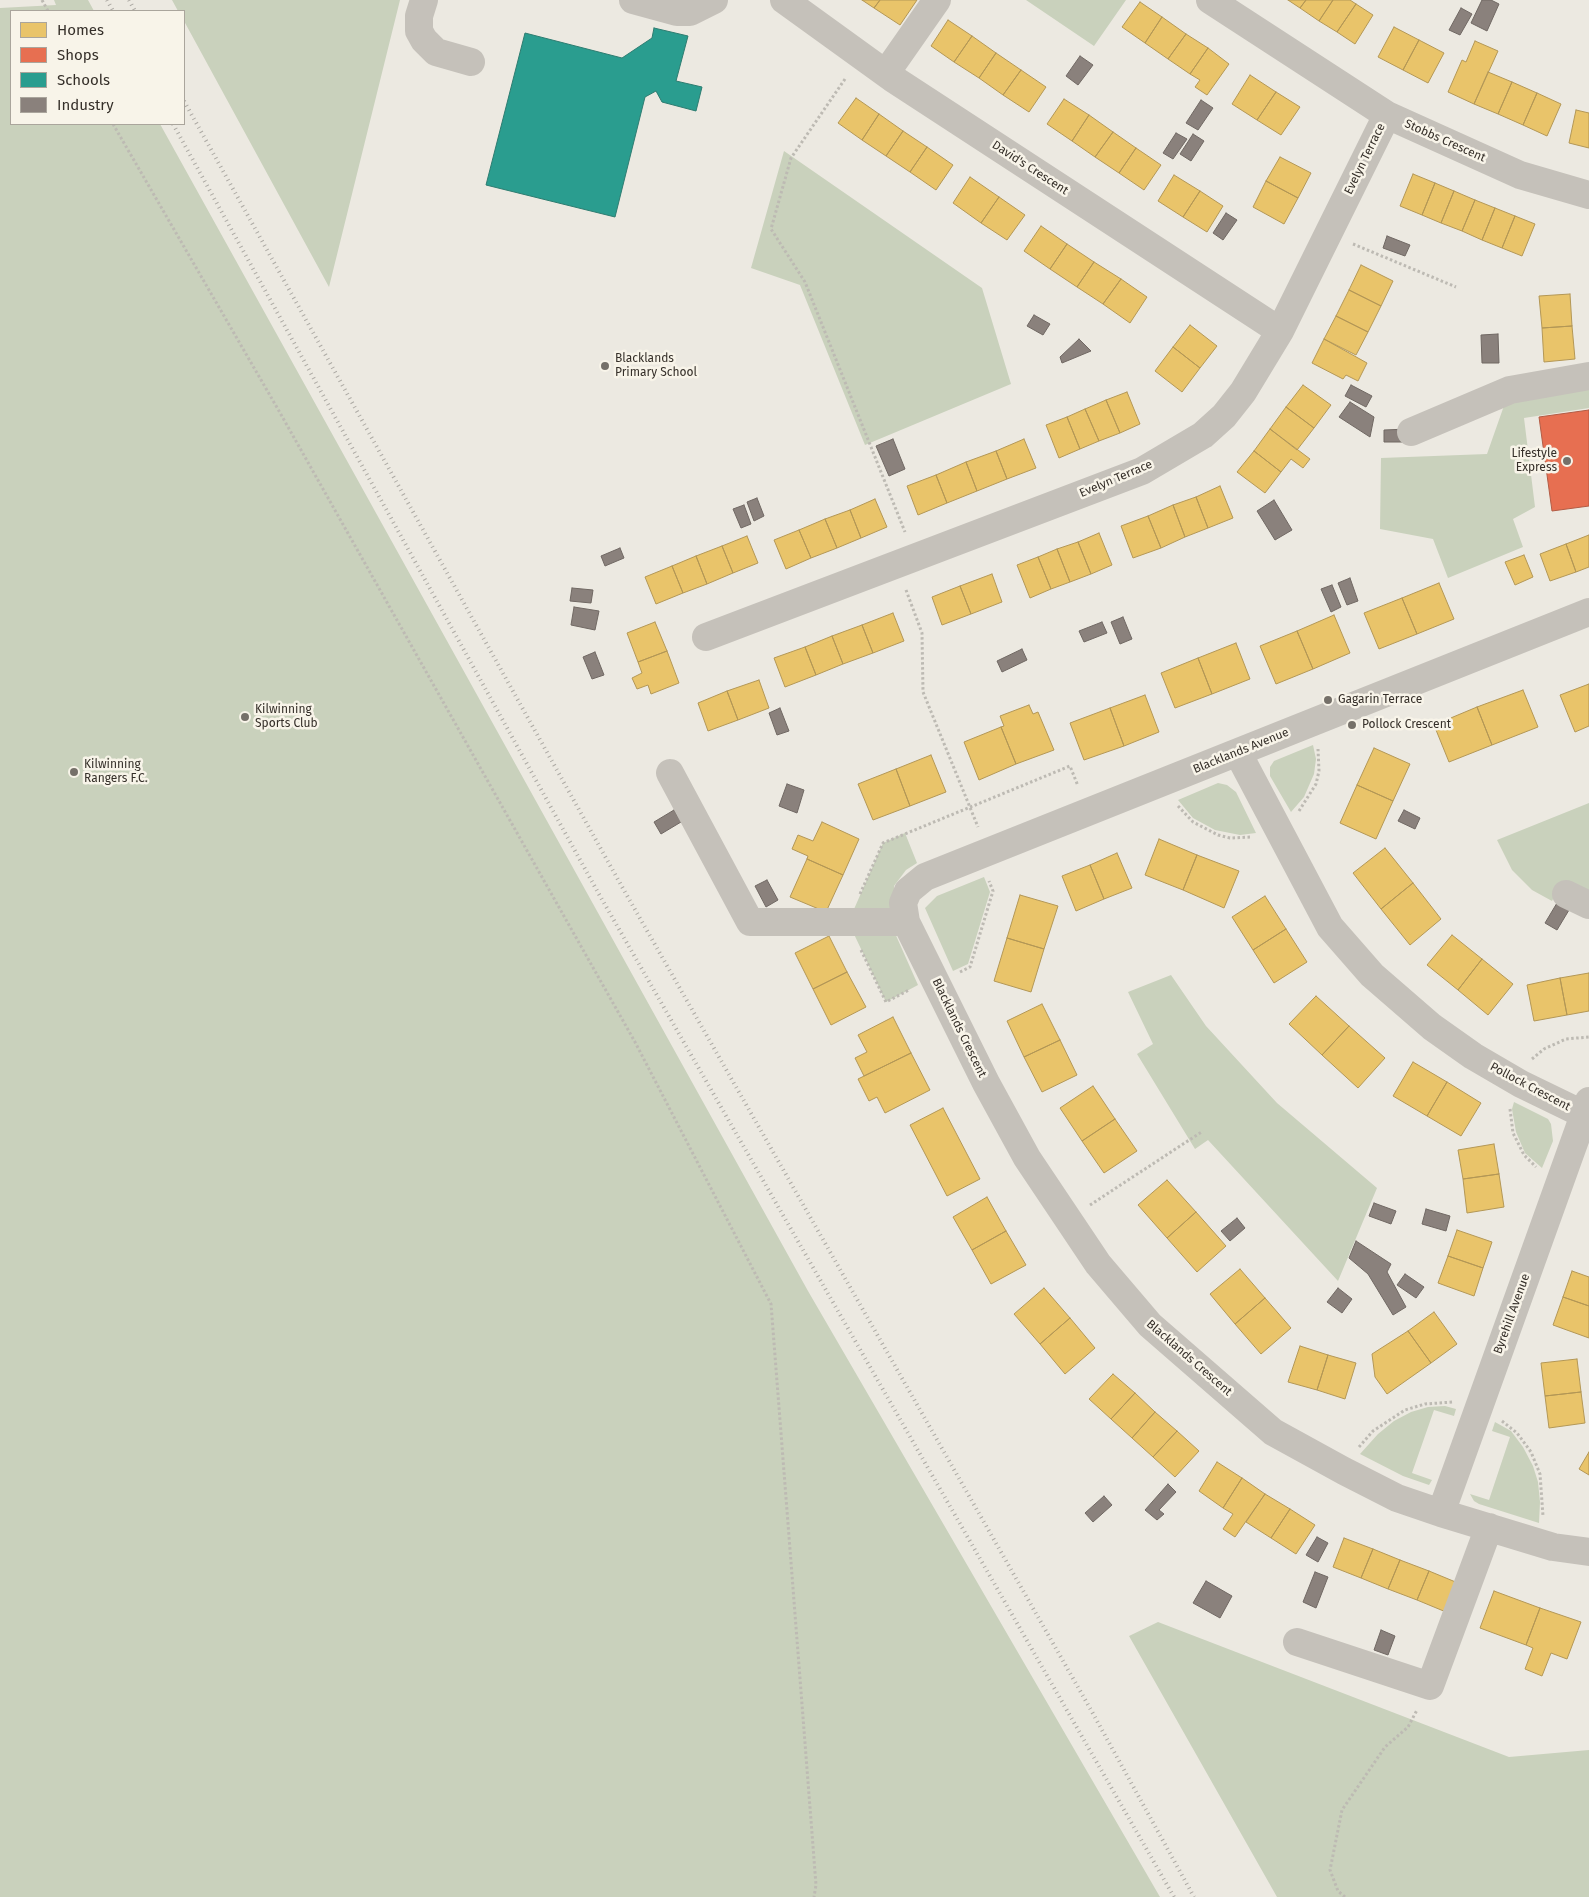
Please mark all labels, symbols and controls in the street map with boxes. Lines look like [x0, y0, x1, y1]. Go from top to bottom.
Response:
legend [10, 10, 185, 125]
text: Homes [57, 21, 104, 39]
text: Shops [57, 46, 99, 64]
text: Schools [57, 71, 110, 89]
text: Industry [57, 96, 114, 114]
street label: Stobbs Crescent [1402, 117, 1488, 165]
street label: Evelyn Terrace [1342, 121, 1388, 197]
street label: David's Crescent [989, 138, 1071, 198]
place label: Blacklands Primary School [615, 352, 697, 380]
marker: Blacklands Primary School [599, 360, 611, 372]
place label: Lifestyle Express [1511, 447, 1557, 475]
marker: Lifestyle Express [1561, 455, 1573, 467]
street label: Evelyn Terrace [1077, 457, 1155, 501]
place label: Gagarin Terrace [1338, 693, 1422, 707]
marker: Gagarin Terrace [1322, 694, 1334, 706]
place label: Kilwinning Sports Club [255, 703, 318, 731]
marker: Kilwinning Sports Club [239, 711, 251, 723]
place label: Pollock Crescent [1362, 718, 1451, 732]
marker: Pollock Crescent [1346, 719, 1358, 731]
street label: Blacklands Avenue [1191, 725, 1291, 777]
place label: Kilwinning Rangers F.C. [84, 758, 148, 786]
marker: Kilwinning Rangers F.C. [68, 766, 80, 778]
street label: Blacklands Crescent [929, 976, 989, 1080]
street label: Pollock Crescent [1487, 1060, 1573, 1114]
street label: Byrehill Avenue [1491, 1272, 1533, 1356]
street label: Blacklands Crescent [1143, 1317, 1235, 1399]

